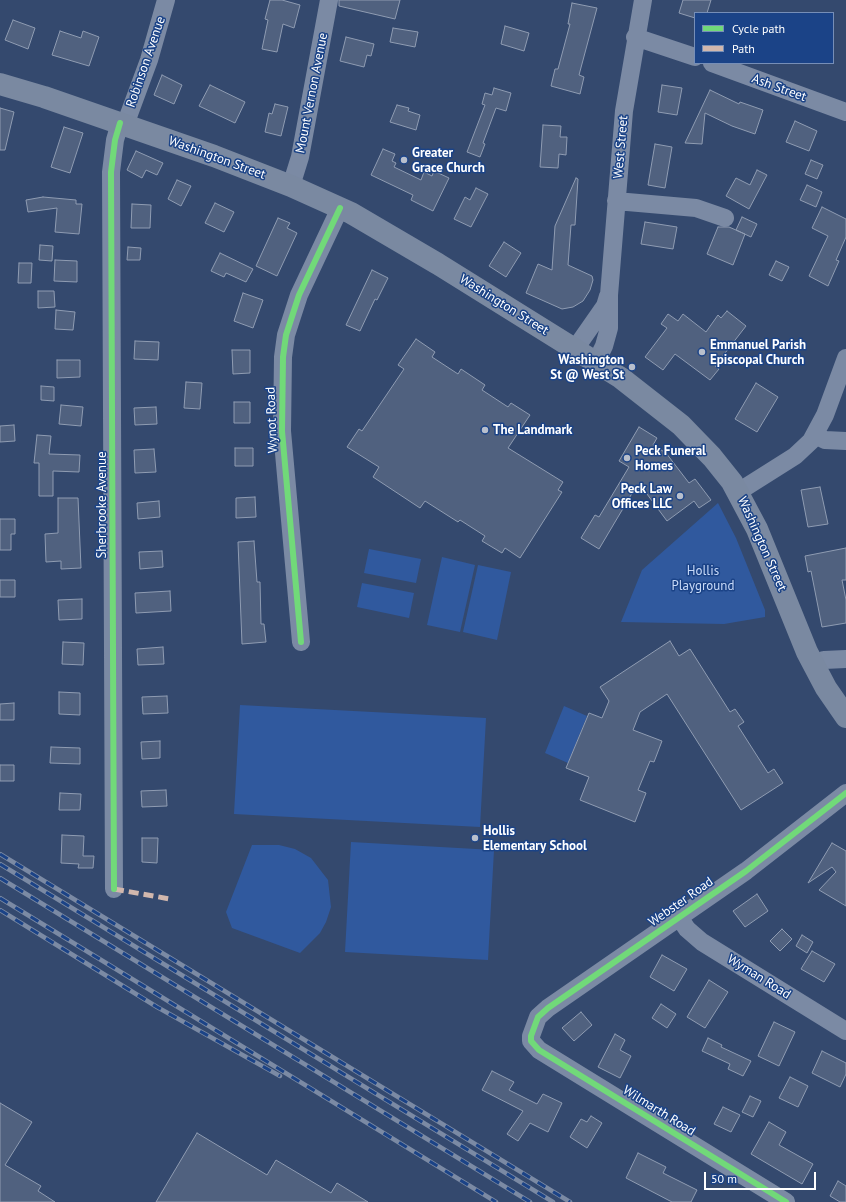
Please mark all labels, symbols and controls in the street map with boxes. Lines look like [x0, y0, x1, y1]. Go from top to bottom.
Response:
legend [694, 12, 834, 64]
street label: Robinson Avenue [123, 14, 169, 110]
text: Cycle path [732, 21, 785, 36]
street label: Mount Vernon Avenue [293, 32, 331, 154]
text: Path [732, 41, 755, 56]
street label: Ash Street [750, 71, 808, 105]
street label: West Street [610, 115, 632, 179]
street label: Washington Street [166, 133, 268, 183]
place label: Greater Grace Church [412, 145, 485, 176]
marker: Greater Grace Church [399, 155, 409, 165]
street label: Washington Street [457, 271, 551, 339]
place label: Emmanuel Parish Episcopal Church [710, 337, 806, 368]
marker: Emmanuel Parish Episcopal Church [697, 347, 707, 357]
place label: Washington St @ West St [550, 352, 624, 383]
marker: Washington St @ West St [627, 362, 637, 372]
street label: Wynot Road [263, 387, 281, 453]
place label: The Landmark [493, 422, 572, 438]
marker: The Landmark [480, 425, 490, 435]
place label: Peck Funeral Homes [635, 443, 706, 474]
street label: Sherbrooke Avenue [94, 451, 110, 559]
marker: Peck Funeral Homes [622, 453, 632, 463]
place label: Peck Law Offices LLC [612, 481, 672, 512]
marker: Peck Law Offices LLC [675, 491, 685, 501]
street label: Washington Street [734, 494, 790, 594]
park label: Hollis Playground [672, 563, 734, 594]
place label: Hollis Elementary School [483, 823, 587, 854]
marker: Hollis Elementary School [470, 833, 480, 843]
street label: Webster Road [646, 874, 716, 930]
street label: Wyman Road [724, 951, 794, 1003]
street label: Wilmarth Road [620, 1083, 698, 1139]
scale bar [706, 1164, 818, 1190]
text: 50 m [711, 1171, 737, 1186]

